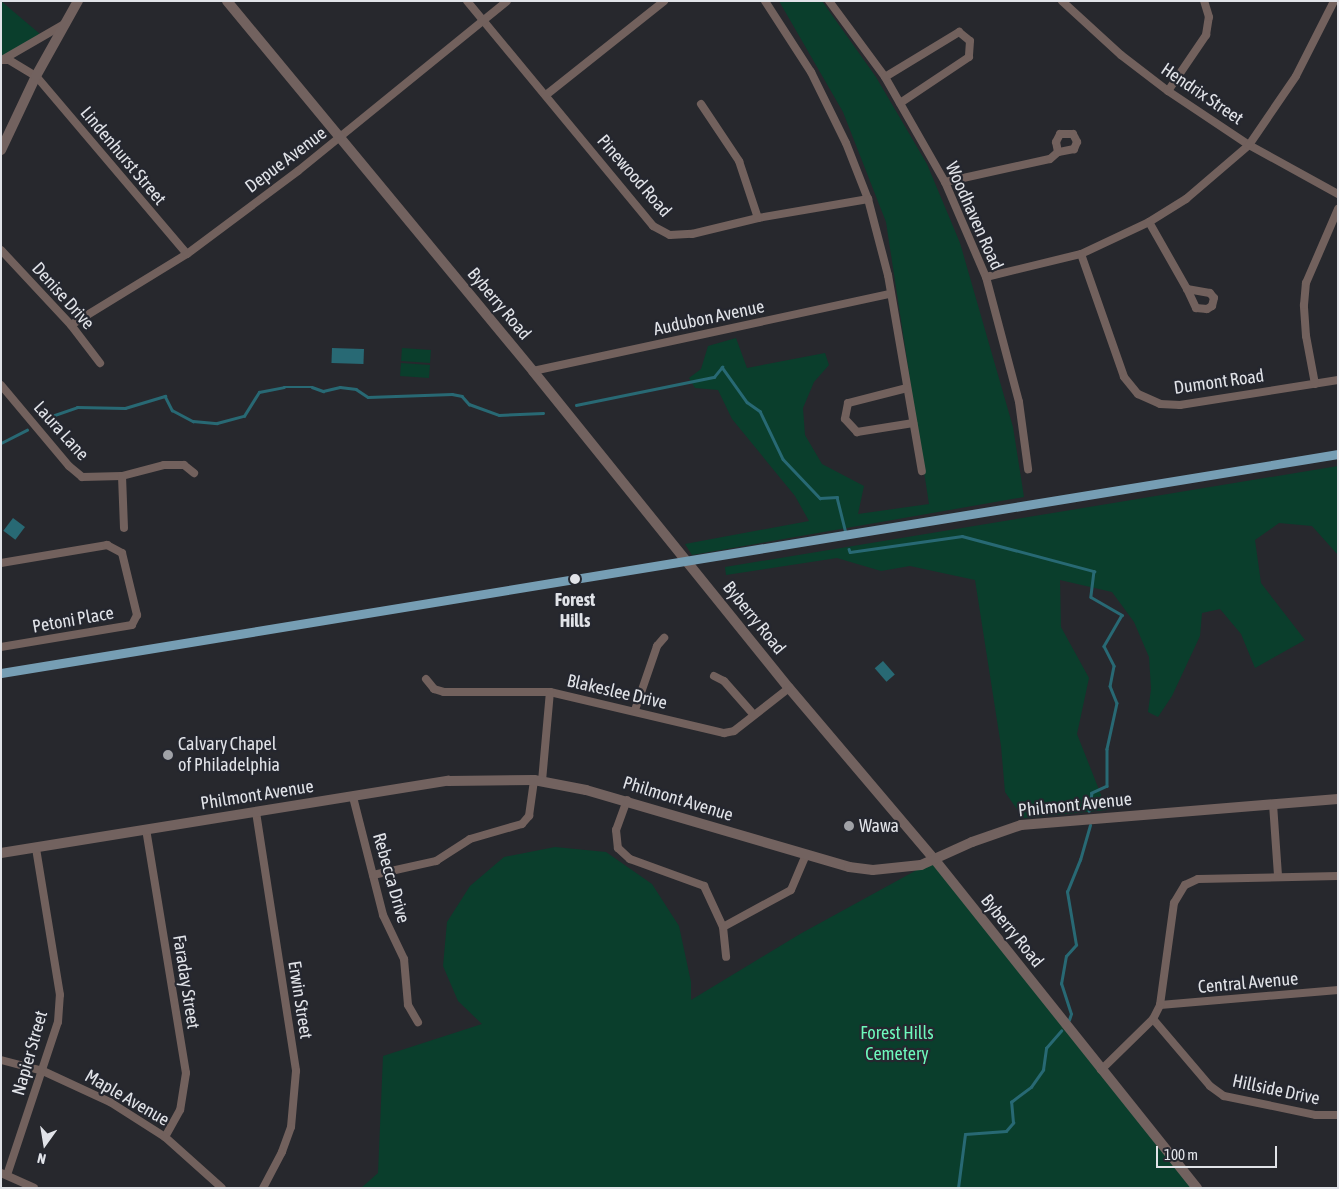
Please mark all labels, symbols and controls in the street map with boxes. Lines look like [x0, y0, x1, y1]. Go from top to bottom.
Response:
street label: Hendrix Street [1157, 59, 1247, 129]
street label: Lindenhurst Street [76, 103, 170, 209]
street label: Depue Avenue [241, 123, 331, 197]
street label: Pinewood Road [592, 130, 676, 222]
street label: Woodhaven Road [941, 159, 1007, 273]
street label: Denise Drive [27, 258, 99, 334]
street label: Byberry Road [463, 264, 535, 344]
street label: Audubon Avenue [652, 296, 766, 340]
street label: Dumont Road [1172, 365, 1266, 399]
street label: Laura Lane [29, 397, 93, 465]
marker: Forest Hills [566, 570, 584, 588]
street label: Byberry Road [718, 577, 790, 659]
place label: Forest Hills [555, 590, 595, 632]
street label: Petoni Place [31, 602, 115, 638]
street label: Blakeslee Drive [565, 670, 669, 714]
place label: Calvary Chapel of Philadelphia [178, 734, 280, 776]
marker: Calvary Chapel of Philadelphia [162, 749, 174, 761]
street label: Philmont Avenue [620, 772, 736, 826]
street label: Philmont Avenue [199, 775, 315, 815]
street label: Philmont Avenue [1017, 788, 1133, 822]
place label: Wawa [859, 815, 899, 837]
marker: Wawa [843, 820, 855, 832]
street label: Rebecca Drive [368, 830, 414, 926]
street label: Byberry Road [976, 890, 1048, 972]
street label: Faraday Street [168, 933, 204, 1031]
street label: Erwin Street [283, 960, 317, 1040]
street label: Central Avenue [1197, 968, 1299, 998]
street label: Napier Street [8, 1008, 52, 1098]
park label: Forest Hills Cemetery [860, 1023, 934, 1066]
street label: Maple Avenue [81, 1065, 173, 1131]
street label: Hillside Drive [1230, 1070, 1322, 1110]
north arrow [20, 1119, 70, 1169]
scale bar [1159, 1136, 1280, 1168]
text: 100 m [1164, 1146, 1198, 1163]
text: N [36, 1150, 47, 1167]

